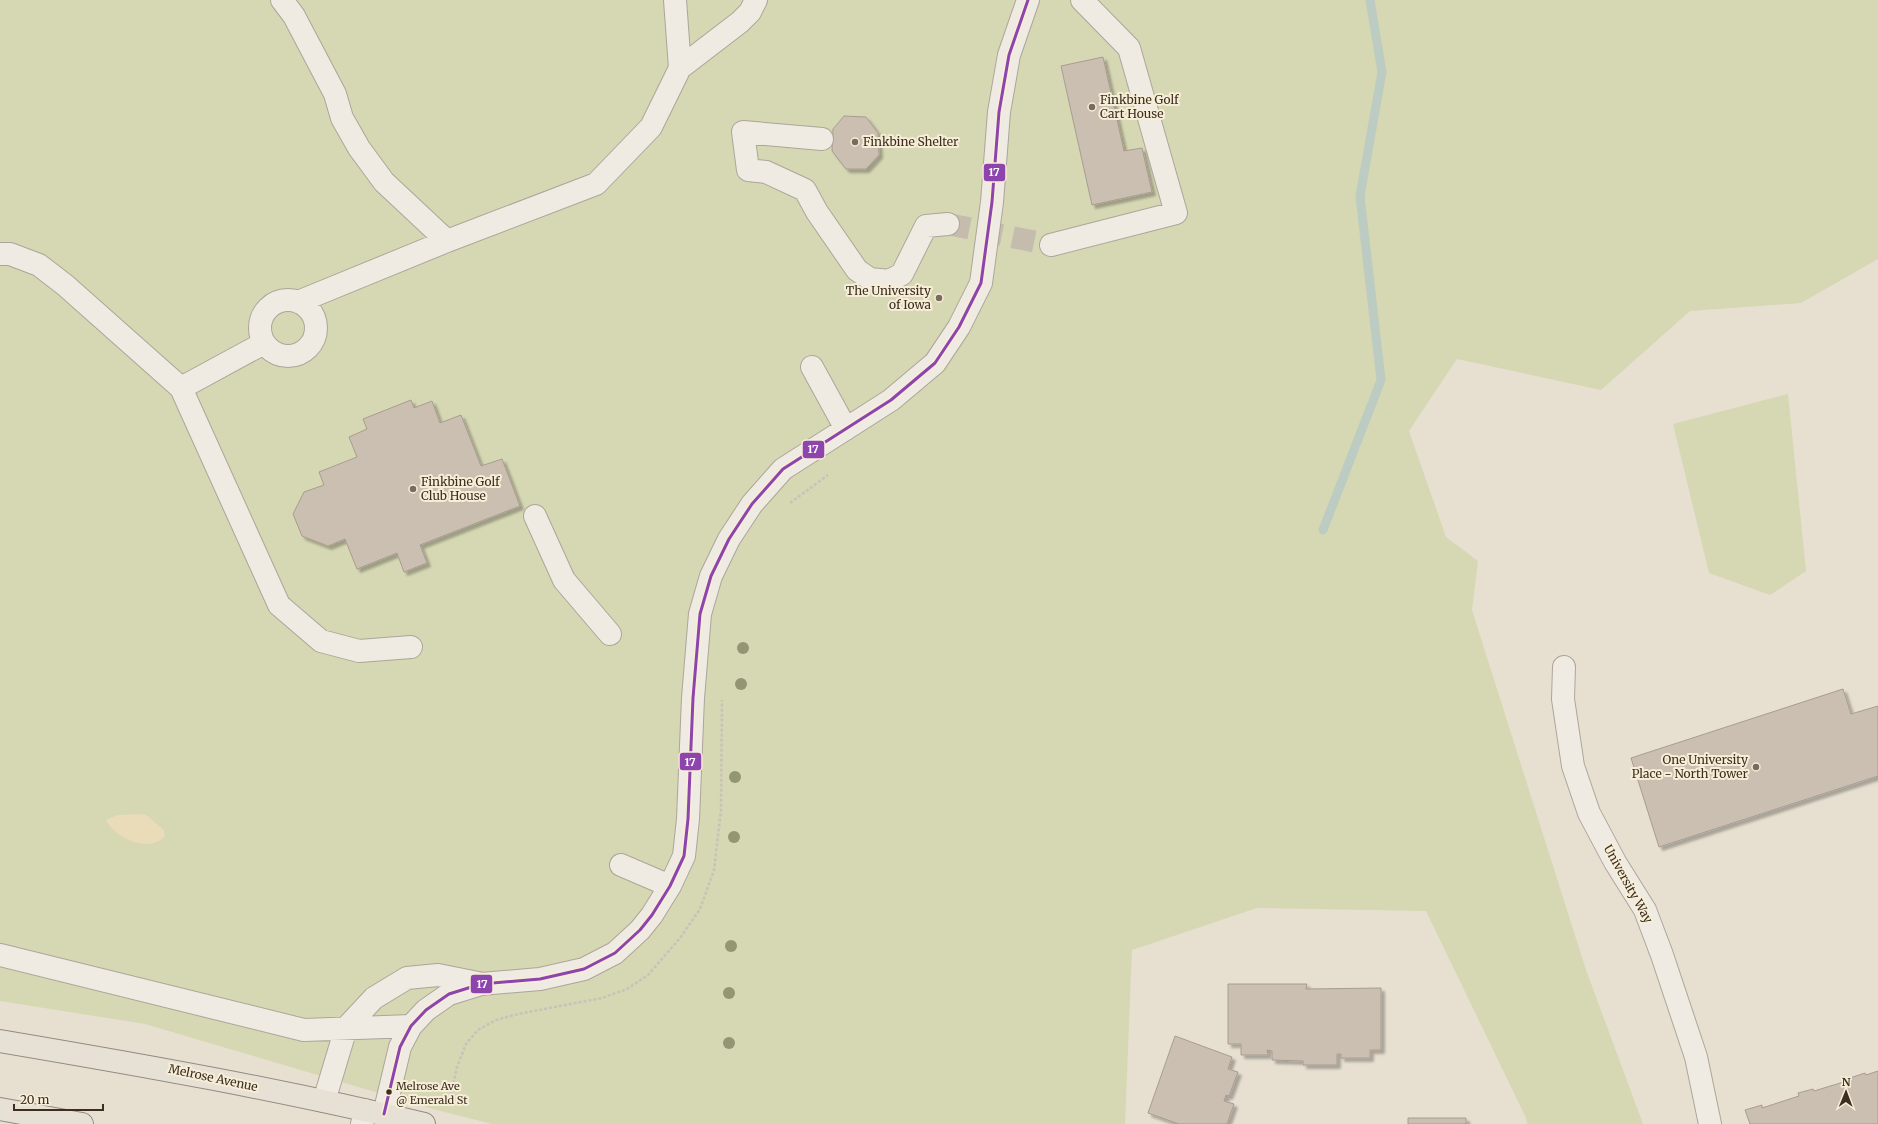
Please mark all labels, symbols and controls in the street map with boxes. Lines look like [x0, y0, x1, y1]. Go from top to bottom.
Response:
place label: Finkbine Golf Cart House [1100, 92, 1179, 121]
marker: Finkbine Golf Cart House [1087, 102, 1097, 112]
place label: Finkbine Shelter [863, 134, 959, 149]
marker: Finkbine Shelter [850, 137, 860, 147]
line badge: 17 [983, 163, 1006, 182]
text: 17 [988, 165, 1000, 179]
place label: The University of Iowa [846, 283, 932, 312]
marker: The University of Iowa [934, 293, 944, 303]
line badge: 17 [802, 440, 825, 459]
text: 17 [807, 442, 819, 456]
place label: Finkbine Golf Club House [421, 474, 500, 503]
marker: Finkbine Golf Club House [408, 484, 418, 494]
line badge: 17 [679, 752, 702, 771]
place label: One University Place - North Tower [1632, 752, 1749, 781]
text: 17 [684, 755, 696, 769]
marker: One University Place - North Tower [1751, 762, 1761, 772]
street label: University Way [1601, 842, 1656, 926]
line badge: 17 [470, 974, 493, 994]
text: 17 [476, 977, 488, 991]
street label: Melrose Avenue [167, 1061, 259, 1094]
north arrow [1826, 1072, 1866, 1112]
text: N [1842, 1075, 1851, 1089]
place label: Melrose Ave @ Emerald St [396, 1079, 468, 1107]
scale bar [14, 1086, 103, 1112]
marker: Melrose Ave @ Emerald St [384, 1087, 394, 1097]
text: 20 m [20, 1092, 49, 1107]

